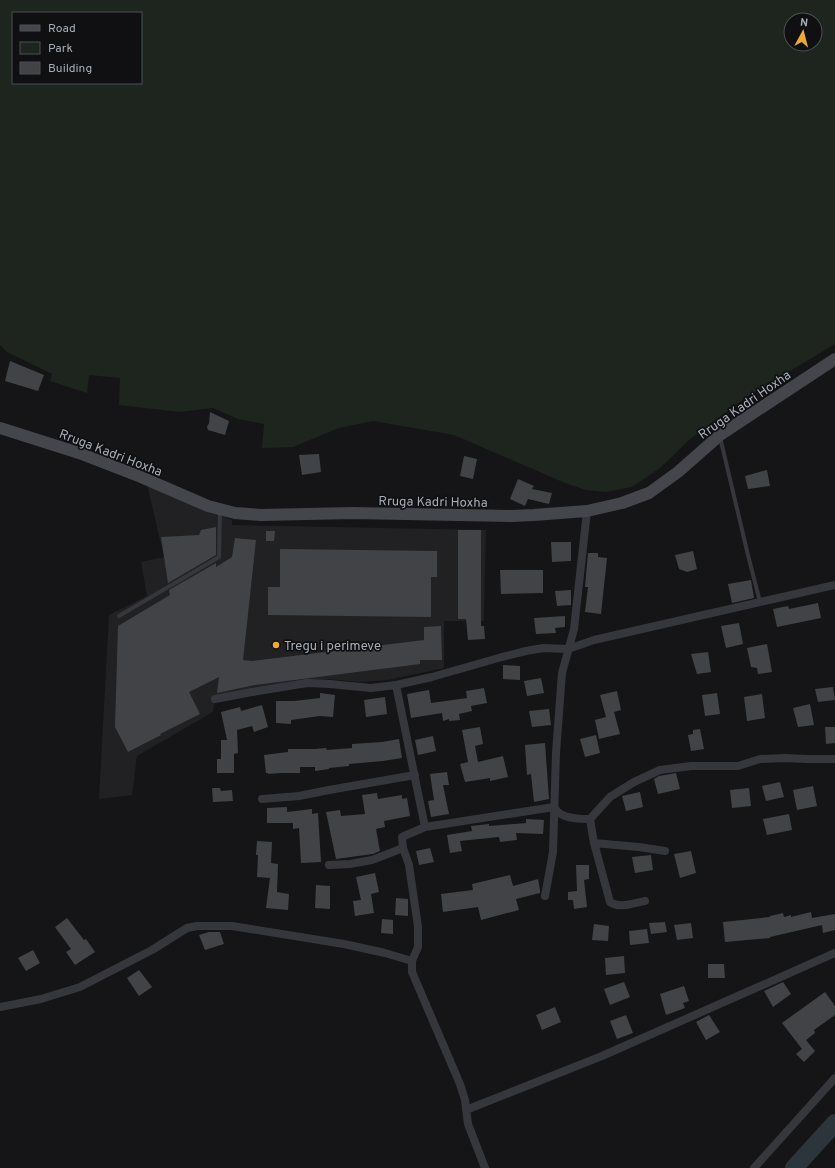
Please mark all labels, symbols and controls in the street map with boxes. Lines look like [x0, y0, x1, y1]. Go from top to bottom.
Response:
legend [12, 12, 142, 84]
north arrow [783, 12, 823, 52]
text: N [799, 16, 809, 30]
text: Road [48, 21, 76, 37]
text: Park [48, 41, 73, 57]
text: Building [48, 61, 92, 77]
street label: Rruga Kadri Hoxha [696, 368, 794, 444]
street label: Rruga Kadri Hoxha [56, 427, 164, 481]
street label: Rruga Kadri Hoxha [378, 494, 488, 512]
place label: Tregu i perimeve [284, 639, 381, 655]
marker: Tregu i perimeve [271, 640, 281, 650]

